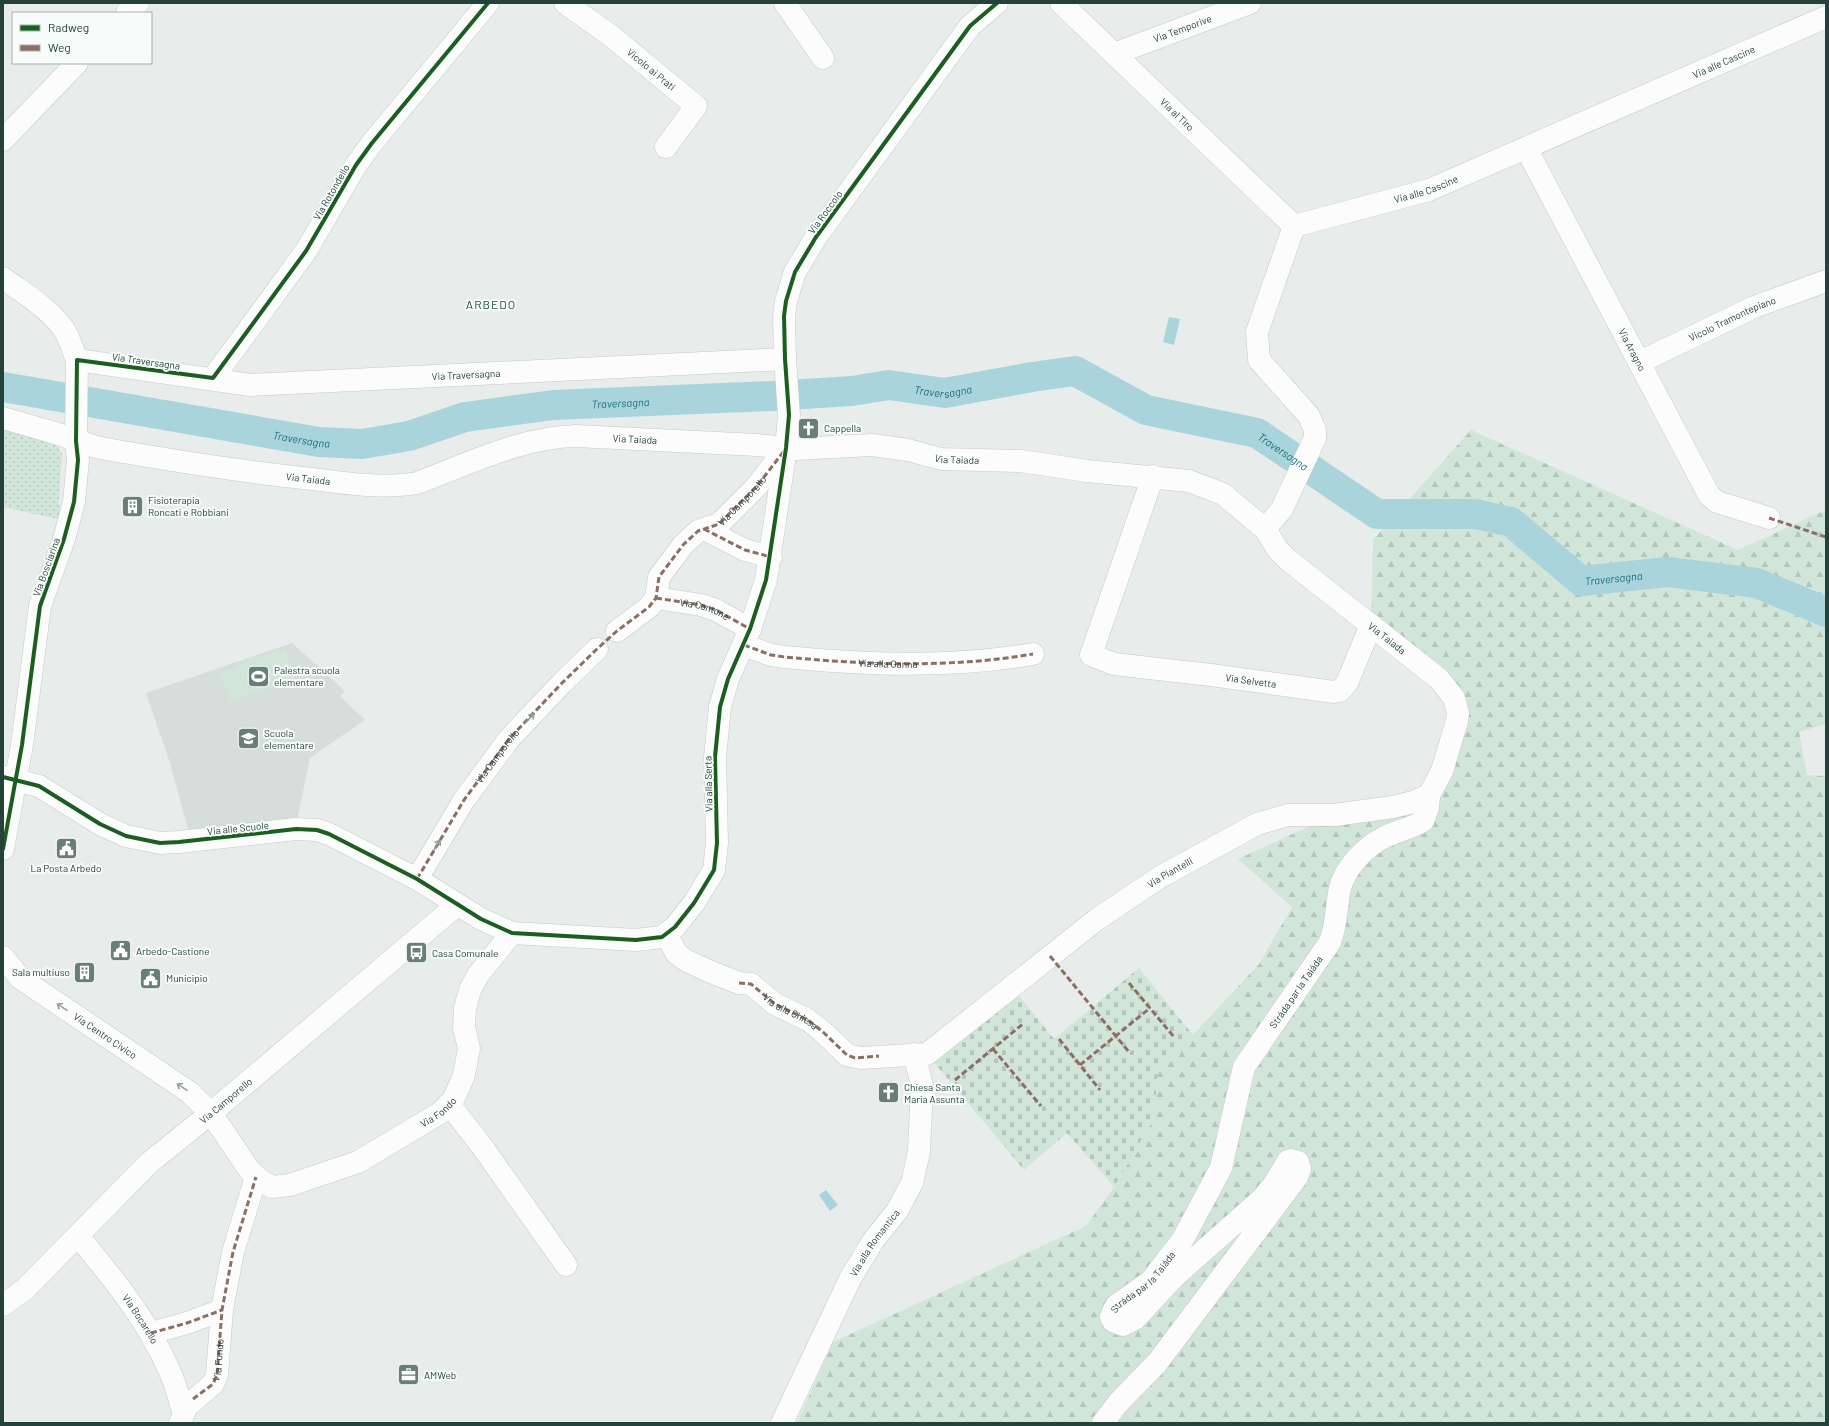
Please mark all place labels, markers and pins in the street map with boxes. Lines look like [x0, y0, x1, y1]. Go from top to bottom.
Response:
church icon: Cappella [795, 415, 821, 441]
place label: Cappella [824, 422, 861, 434]
building icon: Fisioterapia Roncati e Robbiani [119, 493, 145, 519]
place label: Fisioterapia Roncati e Robbiani [148, 494, 229, 518]
sports icon: Palestra scuola elementare [245, 663, 271, 689]
place label: Palestra scuola elementare [274, 664, 340, 688]
school or university icon: Scuola elementare [236, 726, 262, 752]
place label: Scuola elementare [264, 727, 314, 751]
public building icon: La Posta Arbedo [53, 835, 79, 861]
place label: La Posta Arbedo [31, 862, 101, 874]
public building icon: Arbedo-Castione [107, 938, 133, 964]
bus stop icon: Casa Comunale [403, 940, 429, 966]
place label: Arbedo-Castione [136, 945, 209, 957]
place label: Casa Comunale [432, 947, 498, 959]
building icon: Sala multiuso [72, 959, 98, 985]
public building icon: Municipio [138, 965, 164, 991]
place label: Sala multiuso [12, 966, 70, 978]
place label: Municipio [166, 972, 208, 984]
church icon: Chiesa Santa Maria Assunta [875, 1080, 901, 1106]
place label: Chiesa Santa Maria Assunta [904, 1081, 965, 1105]
office icon: AMWeb [395, 1362, 421, 1388]
place label: AMWeb [424, 1369, 456, 1381]

